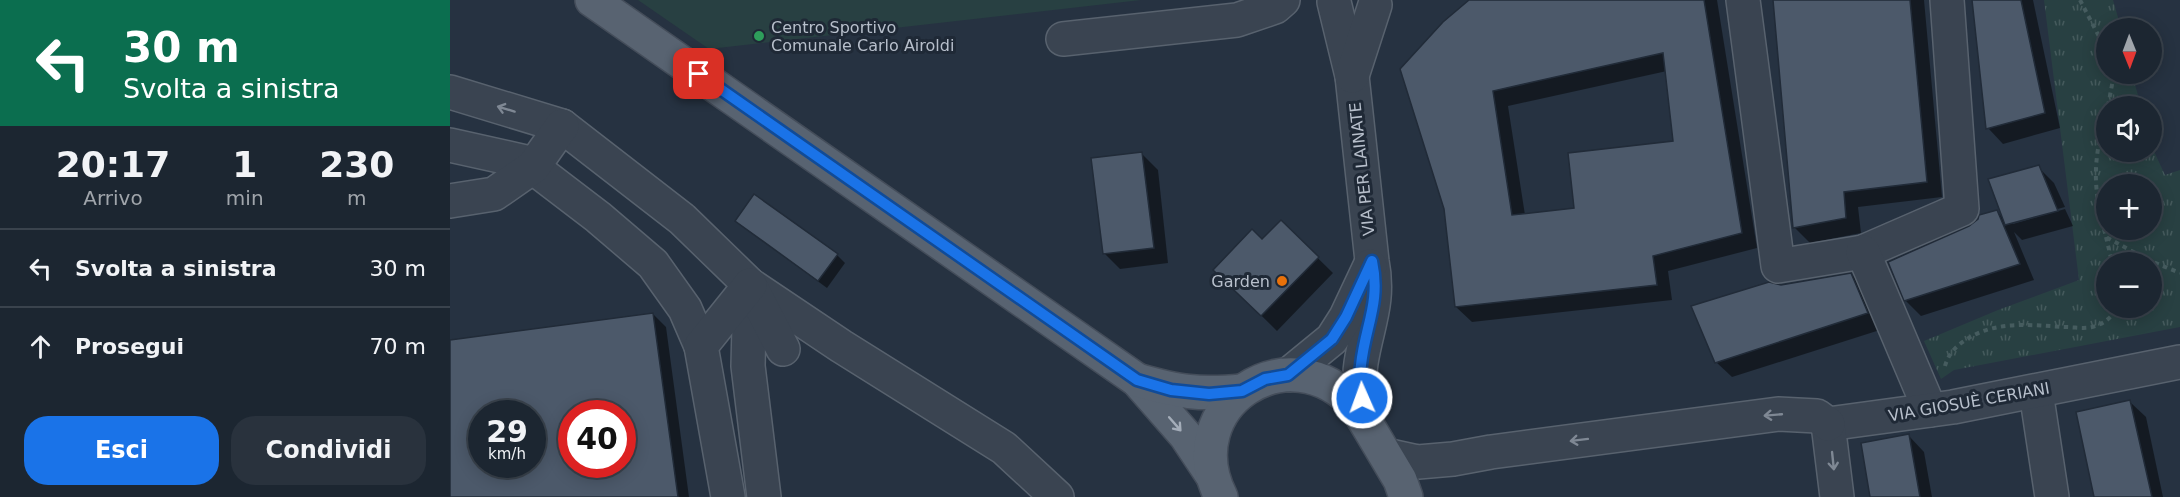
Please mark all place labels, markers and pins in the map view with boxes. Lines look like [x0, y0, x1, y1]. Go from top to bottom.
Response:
place label: Centro Sportivo Comunale Carlo Airoldi [771, 18, 954, 55]
marker: Centro Sportivo Comunale Carlo Airoldi [752, 29, 766, 43]
pin [673, 48, 724, 99]
place label: Garden [1211, 272, 1270, 291]
marker: Garden [1275, 274, 1289, 288]

